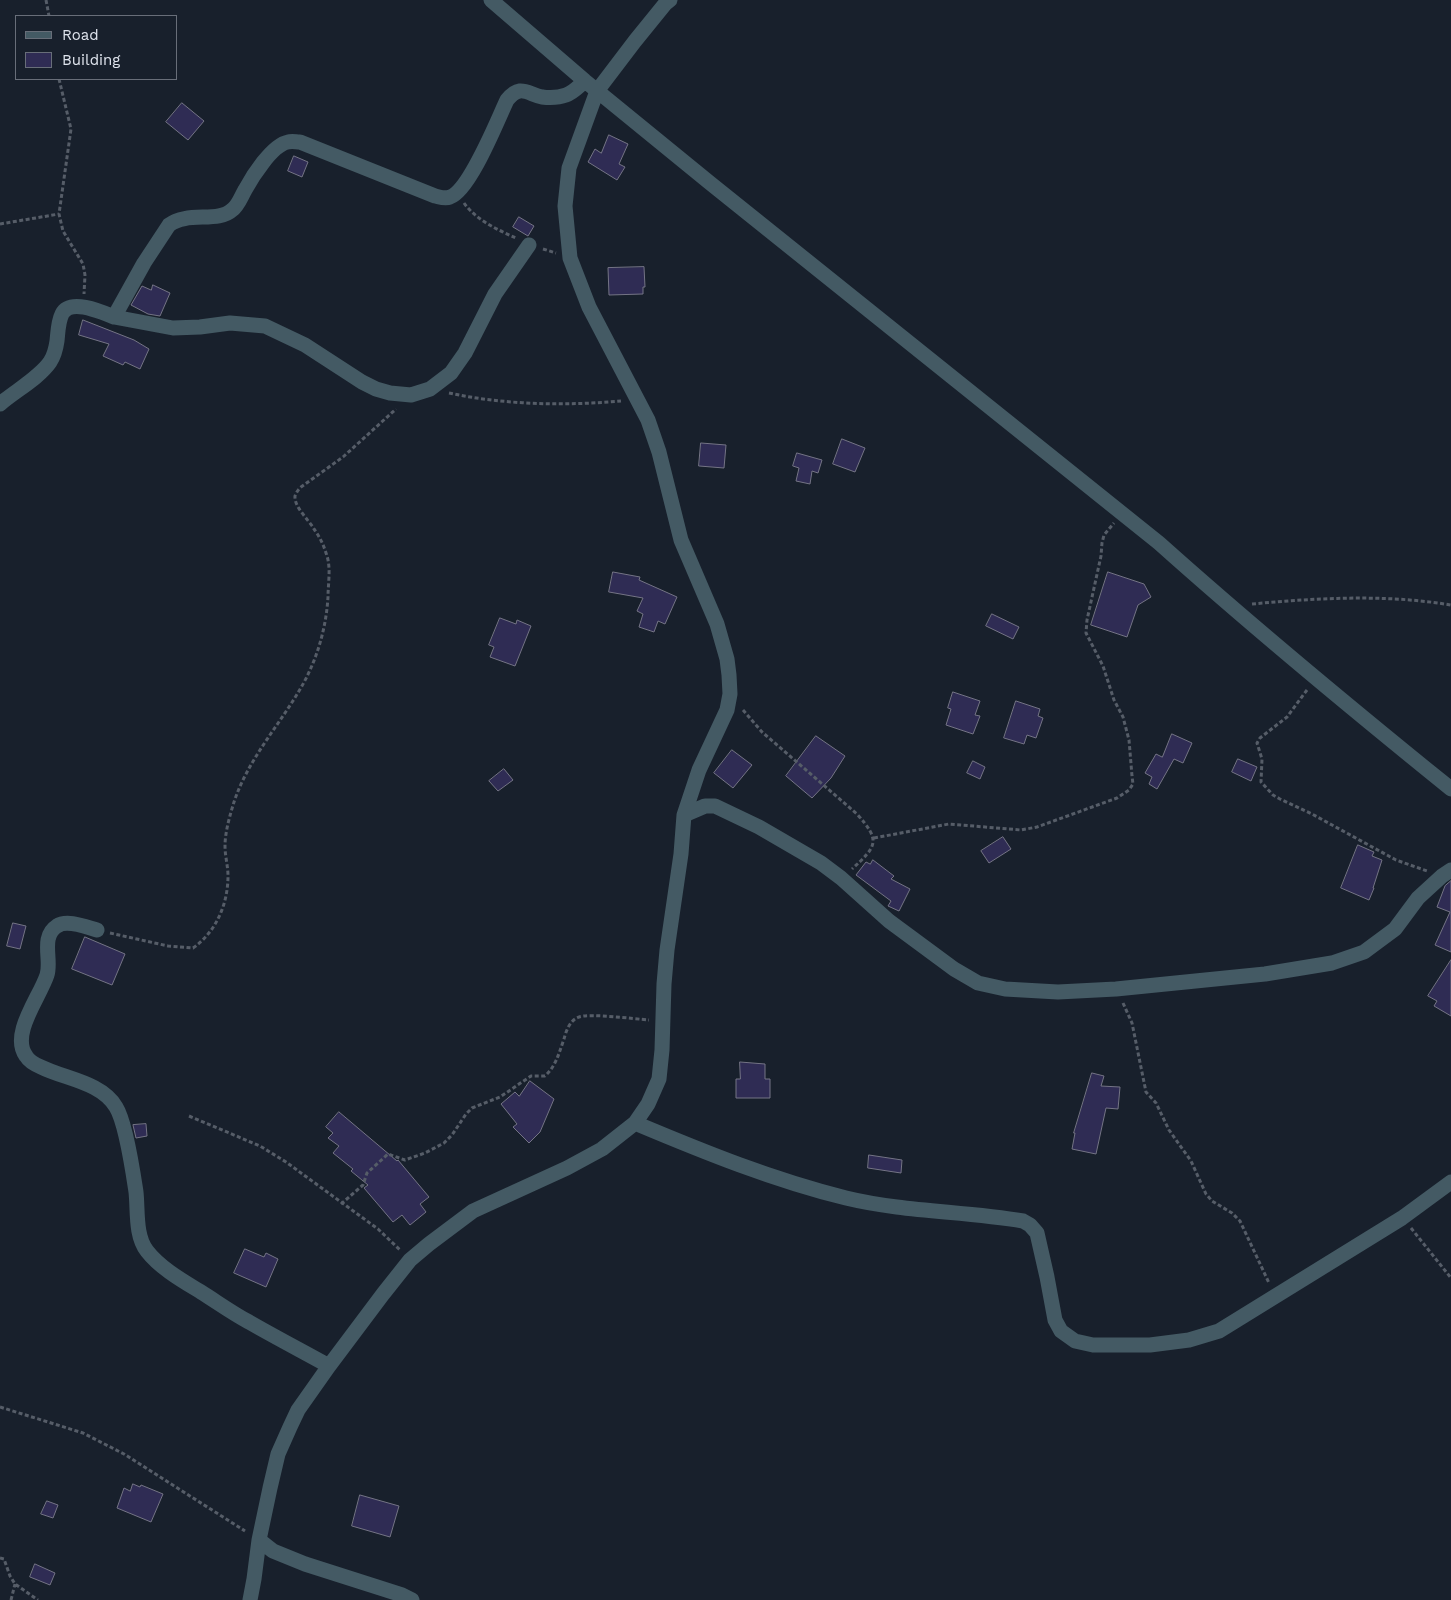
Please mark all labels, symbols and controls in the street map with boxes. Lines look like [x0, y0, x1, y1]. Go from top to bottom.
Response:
legend [15, 15, 178, 80]
text: Road [62, 26, 99, 44]
text: Building [62, 51, 120, 69]

